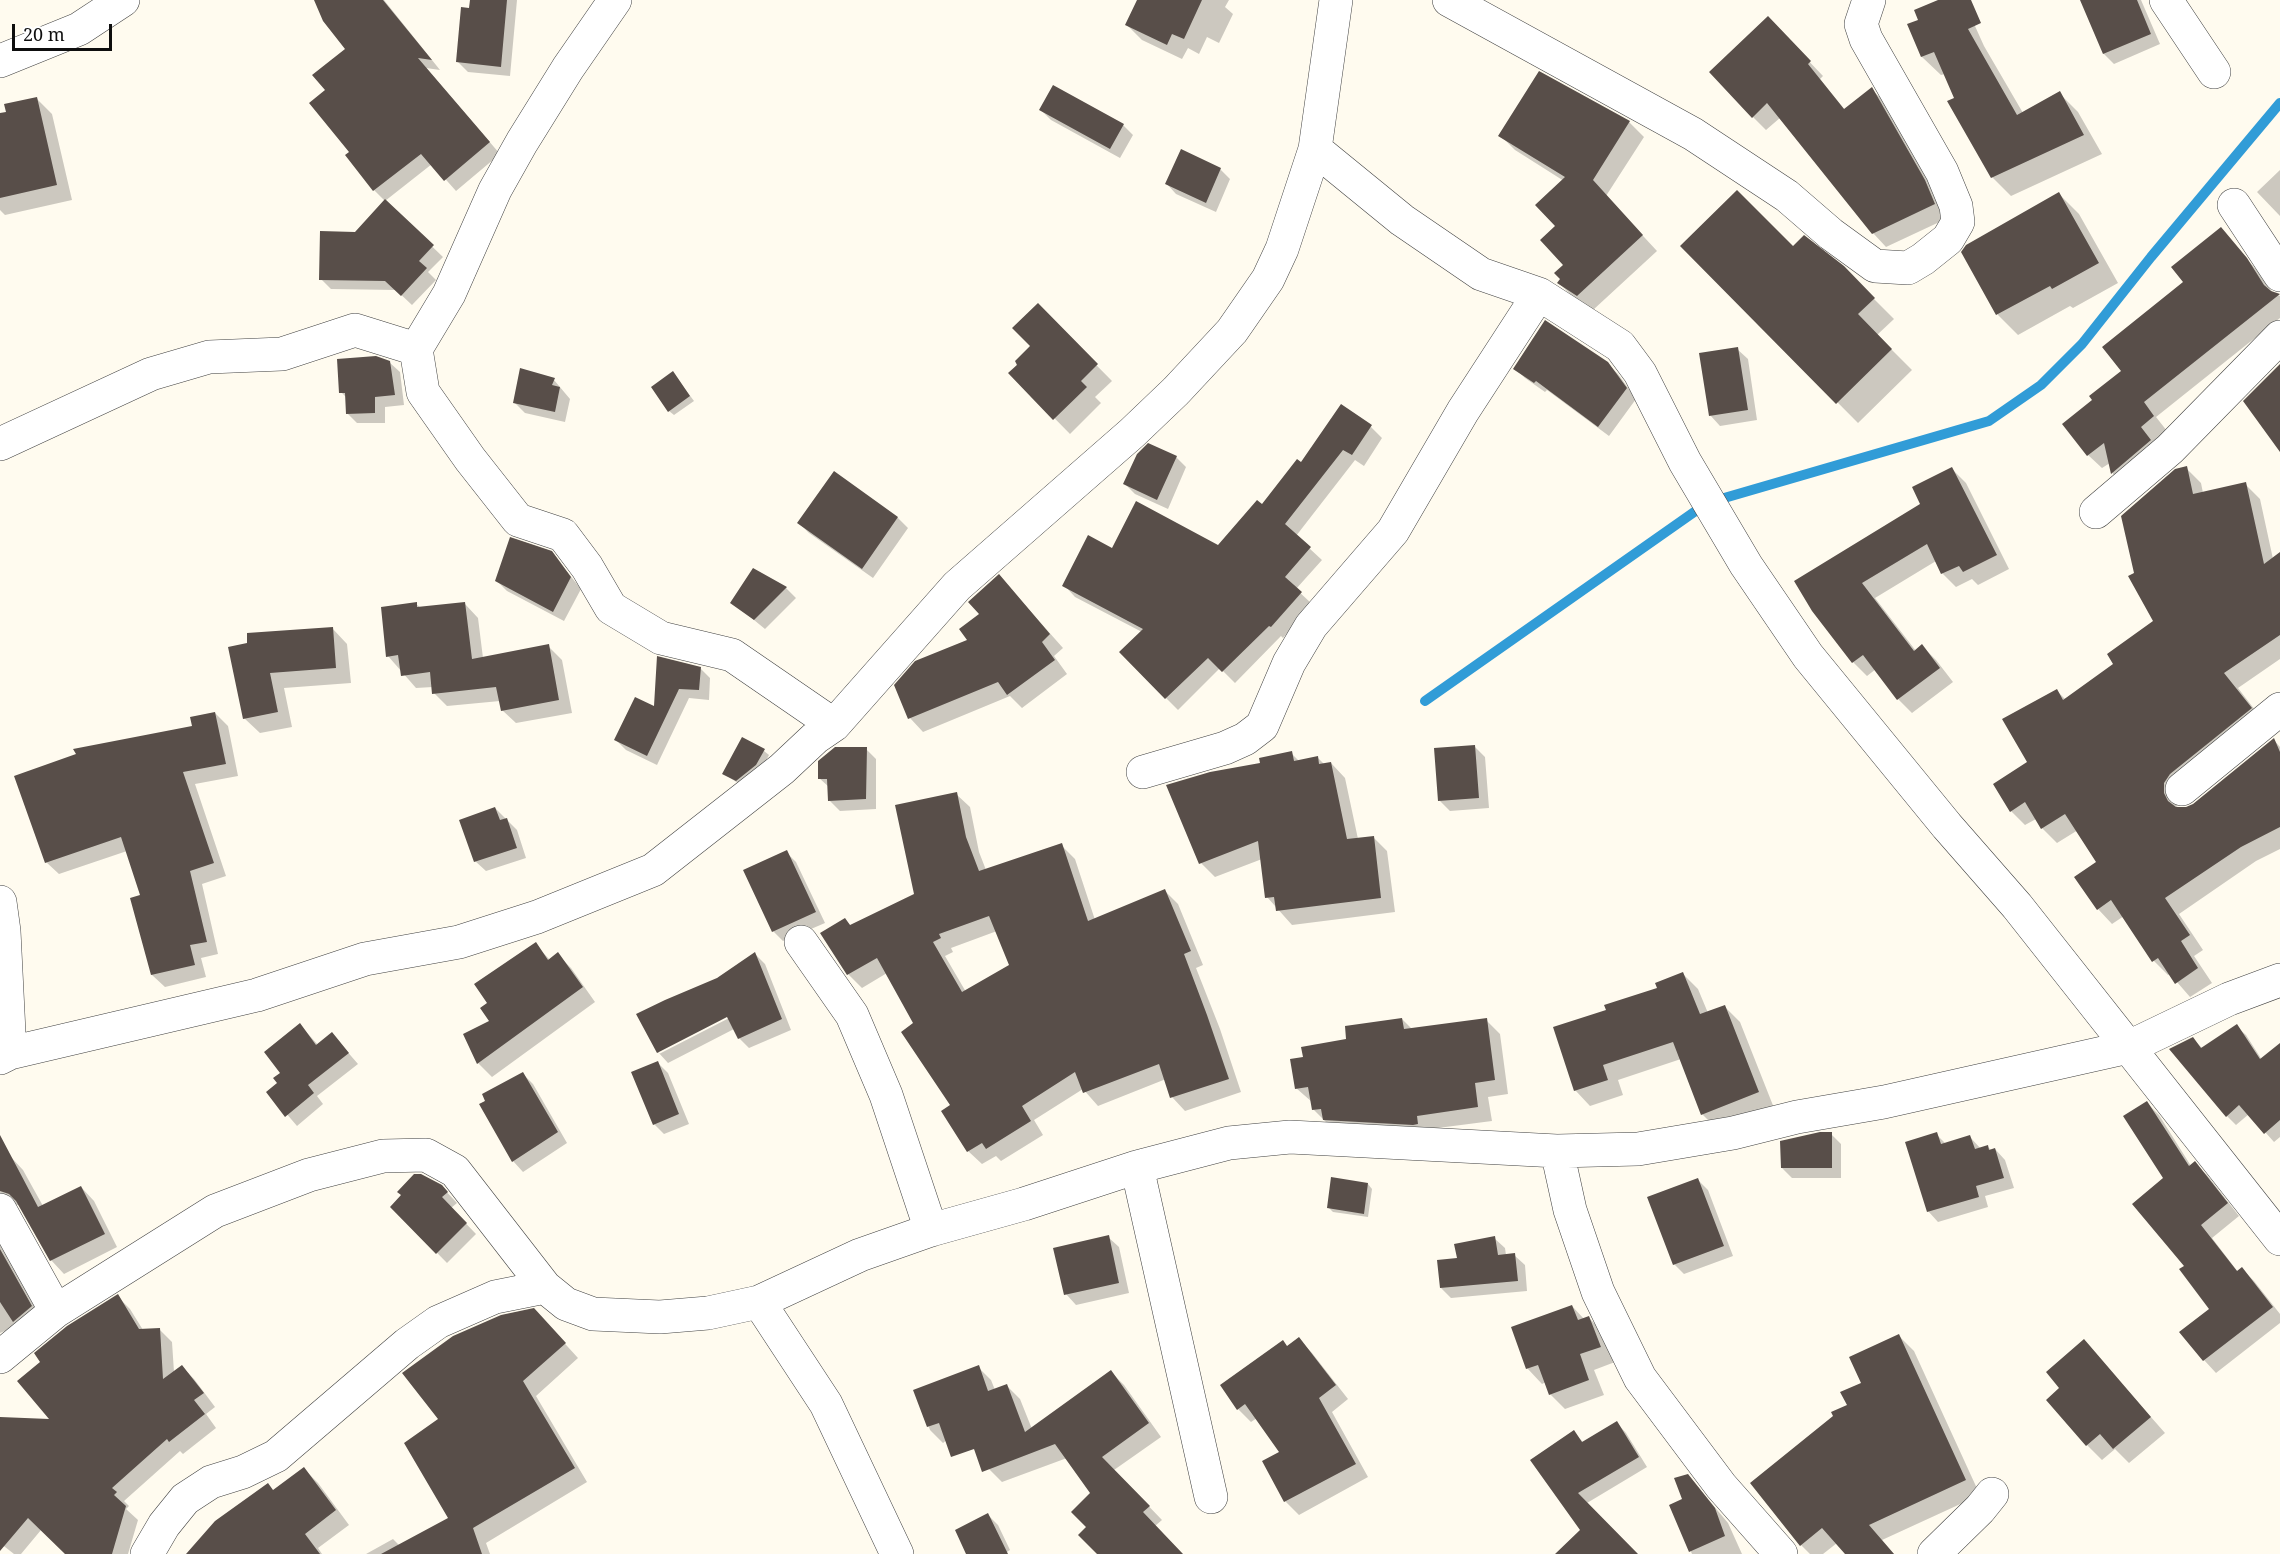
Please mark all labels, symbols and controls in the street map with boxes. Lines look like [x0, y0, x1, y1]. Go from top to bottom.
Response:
scale bar [15, 12, 116, 50]
text: 20 m [23, 22, 65, 46]

